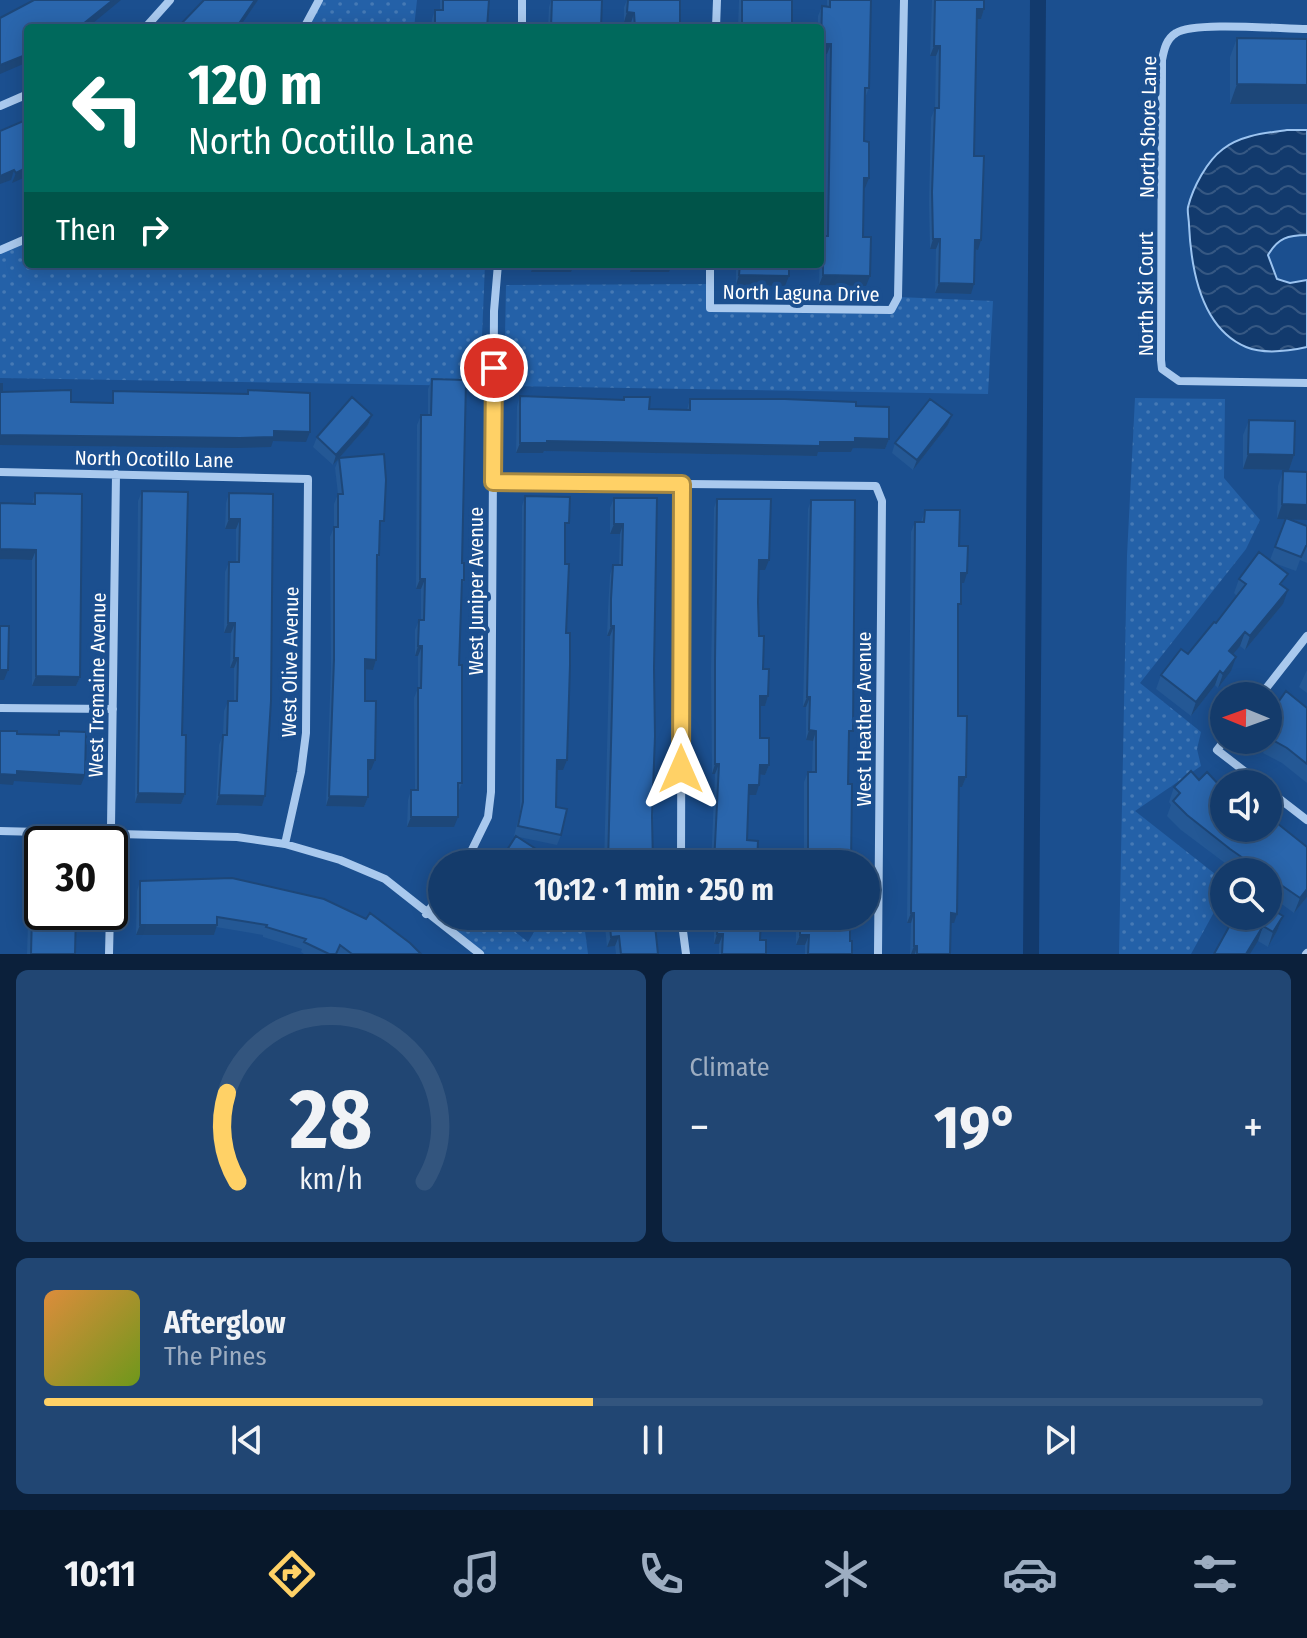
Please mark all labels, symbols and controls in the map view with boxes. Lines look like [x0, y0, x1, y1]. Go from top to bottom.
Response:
text: 120 m [188, 52, 323, 119]
icon: left [56, 56, 160, 160]
street label: North Shore Lane [1135, 56, 1161, 198]
text: North Ocotillo Lane [188, 120, 474, 164]
icon: right [132, 208, 176, 252]
text: Then [56, 212, 116, 248]
street label: North Ski Court [1134, 231, 1158, 356]
street label: North Laguna Drive [722, 280, 880, 306]
pin [460, 334, 528, 402]
icon: arrive [472, 346, 516, 390]
street label: North Ocotillo Lane [74, 446, 234, 472]
street label: West Juniper Avenue [464, 507, 488, 675]
street label: West Olive Avenue [277, 586, 303, 738]
street label: West Tremaine Avenue [83, 592, 111, 778]
street label: West Heather Avenue [852, 632, 876, 806]
north arrow [1210, 682, 1282, 754]
map controls [1210, 682, 1282, 930]
position arrow [639, 727, 723, 811]
button: sound [1210, 770, 1282, 842]
speed limit sign: 30 [24, 826, 128, 930]
button: search [1210, 858, 1282, 930]
text: 10:12 · 1 min · 250 m [534, 872, 774, 908]
text: Climate [690, 1052, 770, 1083]
text: 28 [289, 1070, 372, 1170]
text: 19° [934, 1092, 1018, 1164]
text: − [690, 1101, 709, 1154]
text: + [1243, 1101, 1263, 1154]
text: km/h [299, 1162, 363, 1197]
text: Afterglow [164, 1305, 286, 1341]
text: The Pines [164, 1341, 267, 1372]
icon: previous [225, 1418, 269, 1462]
icon: pause [631, 1418, 675, 1462]
icon: next [1038, 1418, 1082, 1462]
icon: directions [264, 1546, 320, 1602]
icon: music [449, 1546, 505, 1602]
icon: phone [633, 1546, 689, 1602]
icon: climate [818, 1546, 874, 1602]
icon: car [1002, 1546, 1058, 1602]
icon: filters [1187, 1546, 1243, 1602]
text: 10:11 [64, 1552, 136, 1596]

